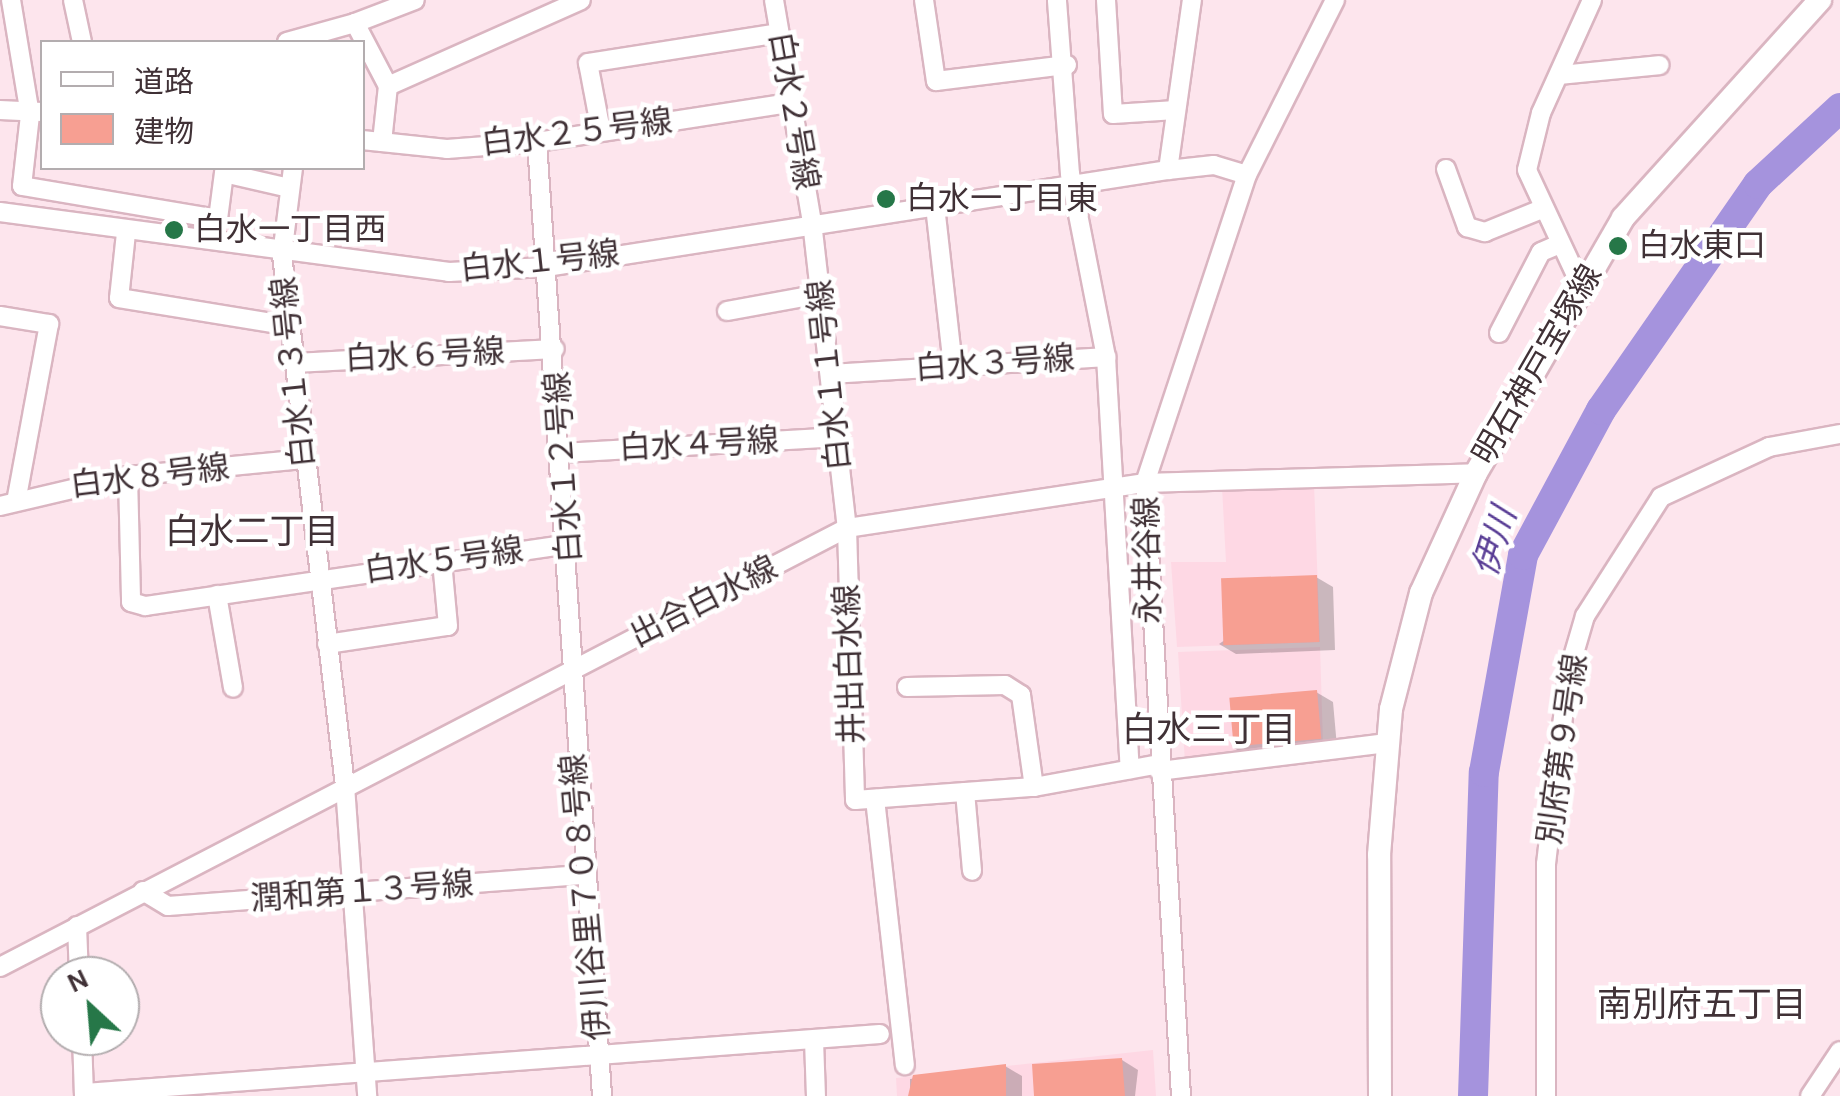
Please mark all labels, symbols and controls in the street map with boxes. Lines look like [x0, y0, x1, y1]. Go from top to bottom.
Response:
street label: 白水２号線 [760, 29, 826, 193]
legend [40, 40, 365, 170]
text: 道路 [134, 64, 194, 100]
street label: 白水２５号線 [479, 102, 675, 164]
text: 建物 [134, 114, 194, 150]
place label: 白水一丁目東 [906, 180, 1098, 218]
marker: 白水一丁目東 [875, 188, 897, 210]
place label: 白水一丁目西 [194, 211, 386, 249]
marker: 白水一丁目西 [163, 219, 185, 241]
place label: 白水東口 [1638, 227, 1766, 265]
street label: 白水１号線 [458, 235, 622, 289]
marker: 白水東口 [1607, 235, 1629, 257]
street label: 明石神戸宝塚線 [1465, 258, 1611, 472]
street label: 白水１３号線 [265, 275, 323, 469]
street label: 白水１１号線 [801, 278, 859, 472]
street label: 白水６号線 [344, 333, 506, 379]
street label: 白水３号線 [914, 339, 1076, 389]
street label: 白水１２号線 [538, 370, 590, 564]
street label: 白水４号線 [618, 422, 780, 468]
street label: 白水８号線 [68, 448, 232, 506]
street label: 永井谷線 [1128, 496, 1168, 624]
water label: 伊川 [1464, 502, 1526, 582]
district label: 白水二丁目 [165, 511, 339, 553]
street label: 白水５号線 [362, 531, 526, 591]
street label: 出合白水線 [624, 549, 784, 655]
street label: 井出白水線 [828, 583, 872, 745]
street label: 別府第９号線 [1531, 651, 1595, 847]
district label: 白水三丁目 [1122, 709, 1296, 751]
street label: 伊川谷里７０８号線 [554, 752, 618, 1042]
street label: 潤和第１３号線 [249, 865, 475, 919]
north arrow [40, 956, 140, 1056]
text: N [61, 961, 94, 1000]
district label: 南別府五丁目 [1597, 984, 1807, 1026]

